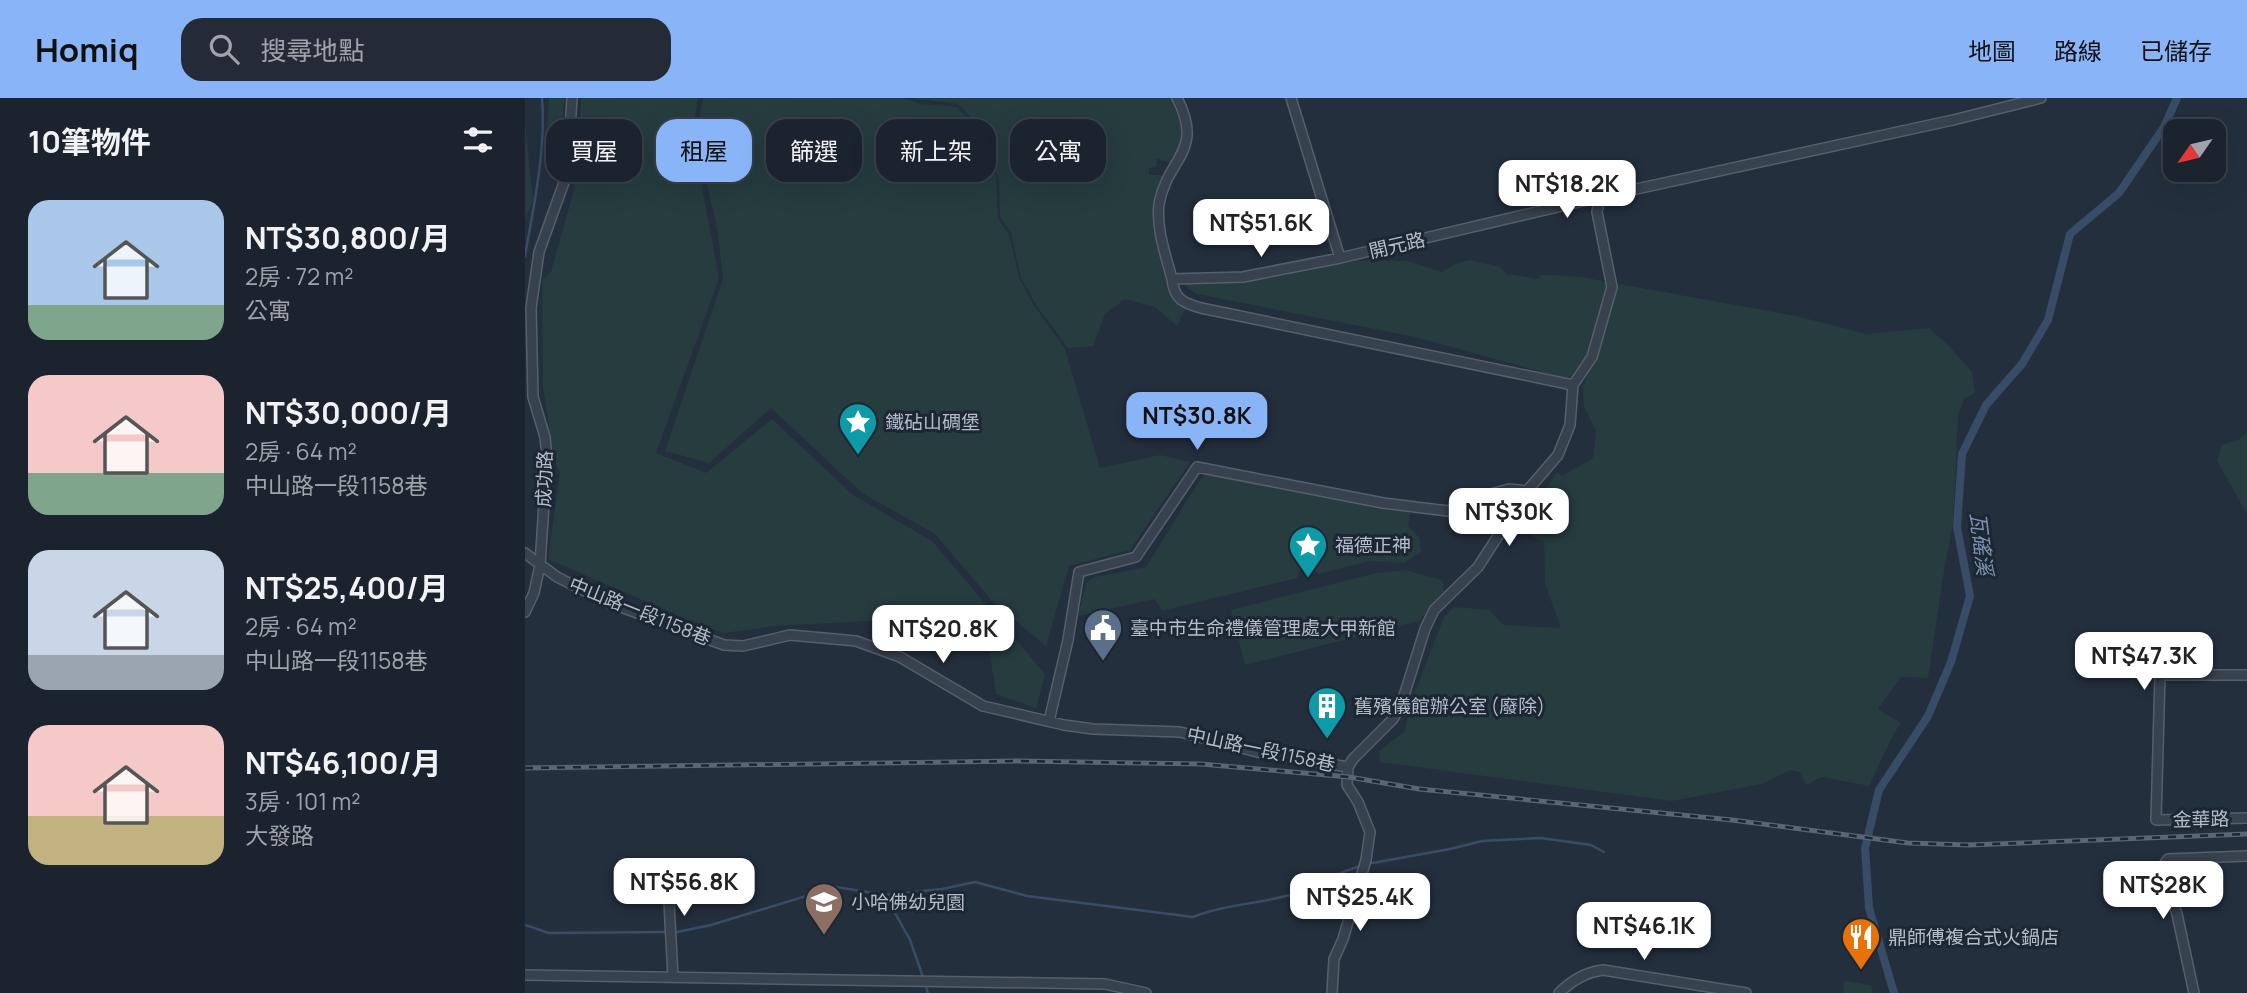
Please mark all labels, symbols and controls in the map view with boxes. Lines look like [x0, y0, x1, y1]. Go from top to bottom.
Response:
search box [181, 18, 671, 81]
text: Homiq [35, 27, 139, 72]
icon: search [205, 30, 243, 68]
text: 搜尋地點 [261, 32, 365, 68]
text: 地圖 [1968, 34, 2016, 67]
text: 路線 [2054, 34, 2102, 67]
text: 已儲存 [2140, 34, 2212, 67]
chip: 買屋 [546, 119, 642, 182]
chip: 租屋 [656, 119, 752, 182]
chip: 篩選 [766, 119, 862, 182]
chip: 新上架 [876, 119, 996, 182]
chip: 公寓 [1010, 119, 1106, 182]
north arrow [2163, 119, 2226, 182]
map controls [2163, 119, 2226, 182]
text: 10筆物件 [28, 121, 151, 162]
icon: filters [459, 121, 497, 159]
pin: NT$18.2K [1495, 160, 1639, 220]
text: NT$18.2K [1515, 167, 1619, 199]
pin: NT$51.6K [1189, 200, 1333, 259]
text: NT$51.6K [1209, 206, 1313, 238]
text: NT$30,800/月 [245, 217, 451, 258]
street label: 開元路 [1366, 226, 1428, 264]
icon: home [84, 228, 168, 312]
text: 2房 · 72 m² [245, 260, 353, 292]
text: 公寓 [245, 294, 291, 326]
text: NT$30,000/月 [245, 392, 452, 433]
pin: NT$30.8K [1125, 392, 1269, 452]
text: NT$30.8K [1142, 399, 1252, 431]
place icon: 鐵砧山碉堡 [837, 401, 879, 456]
icon: home [84, 403, 168, 487]
place label: 鐵砧山碉堡 [885, 409, 980, 435]
text: 2房 · 64 m² [245, 435, 357, 467]
street label: 成功路 [530, 450, 558, 508]
text: 中山路一段1158巷 [245, 469, 428, 501]
pin: NT$30K [1452, 489, 1566, 548]
text: NT$30K [1465, 495, 1553, 527]
water label: 瓦磘溪 [1964, 511, 2000, 580]
place icon: 福德正神 [1287, 524, 1329, 579]
place label: 福德正神 [1335, 532, 1411, 558]
text: NT$25,400/月 [245, 567, 449, 608]
street label: 中山路一段1158巷 [565, 571, 715, 651]
icon: home [84, 578, 168, 662]
pin: NT$20.8K [871, 606, 1015, 665]
public building icon: 臺中市生命禮儀管理處大甲新館 [1082, 607, 1124, 662]
text: 2房 · 64 m² [245, 610, 357, 642]
text: NT$20.8K [888, 612, 998, 644]
place label: 臺中市生命禮儀管理處大甲新館 [1130, 615, 1396, 641]
pin: NT$47.3K [2072, 632, 2216, 692]
text: NT$47.3K [2091, 639, 2197, 671]
text: 中山路一段1158巷 [245, 644, 428, 676]
building icon: 舊殯儀館辦公室 (廢除) [1306, 685, 1348, 740]
place label: 舊殯儀館辦公室 (廢除) [1354, 693, 1545, 719]
street label: 中山路一段1158巷 [1185, 721, 1337, 777]
text: NT$46,100/月 [245, 742, 442, 783]
icon: home [84, 753, 168, 837]
text: 3房 · 101 m² [245, 785, 360, 817]
street label: 金華路 [2172, 806, 2230, 832]
text: 大發路 [245, 819, 314, 851]
pin: NT$56.8K [612, 858, 756, 918]
pin: NT$28K [2106, 862, 2220, 921]
text: NT$56.8K [630, 865, 738, 897]
text: NT$28K [2119, 868, 2207, 900]
pin: NT$25.4K [1288, 874, 1432, 933]
text: NT$25.4K [1306, 880, 1414, 912]
school or university icon: 小哈佛幼兒園 [803, 881, 845, 936]
place label: 小哈佛幼兒園 [851, 889, 965, 915]
pin: NT$46.1K [1572, 902, 1716, 962]
text: NT$46.1K [1593, 909, 1695, 941]
restaurant icon: 鼎師傅複合式火鍋店 [1840, 916, 1882, 971]
place label: 鼎師傅複合式火鍋店 [1888, 924, 2059, 950]

